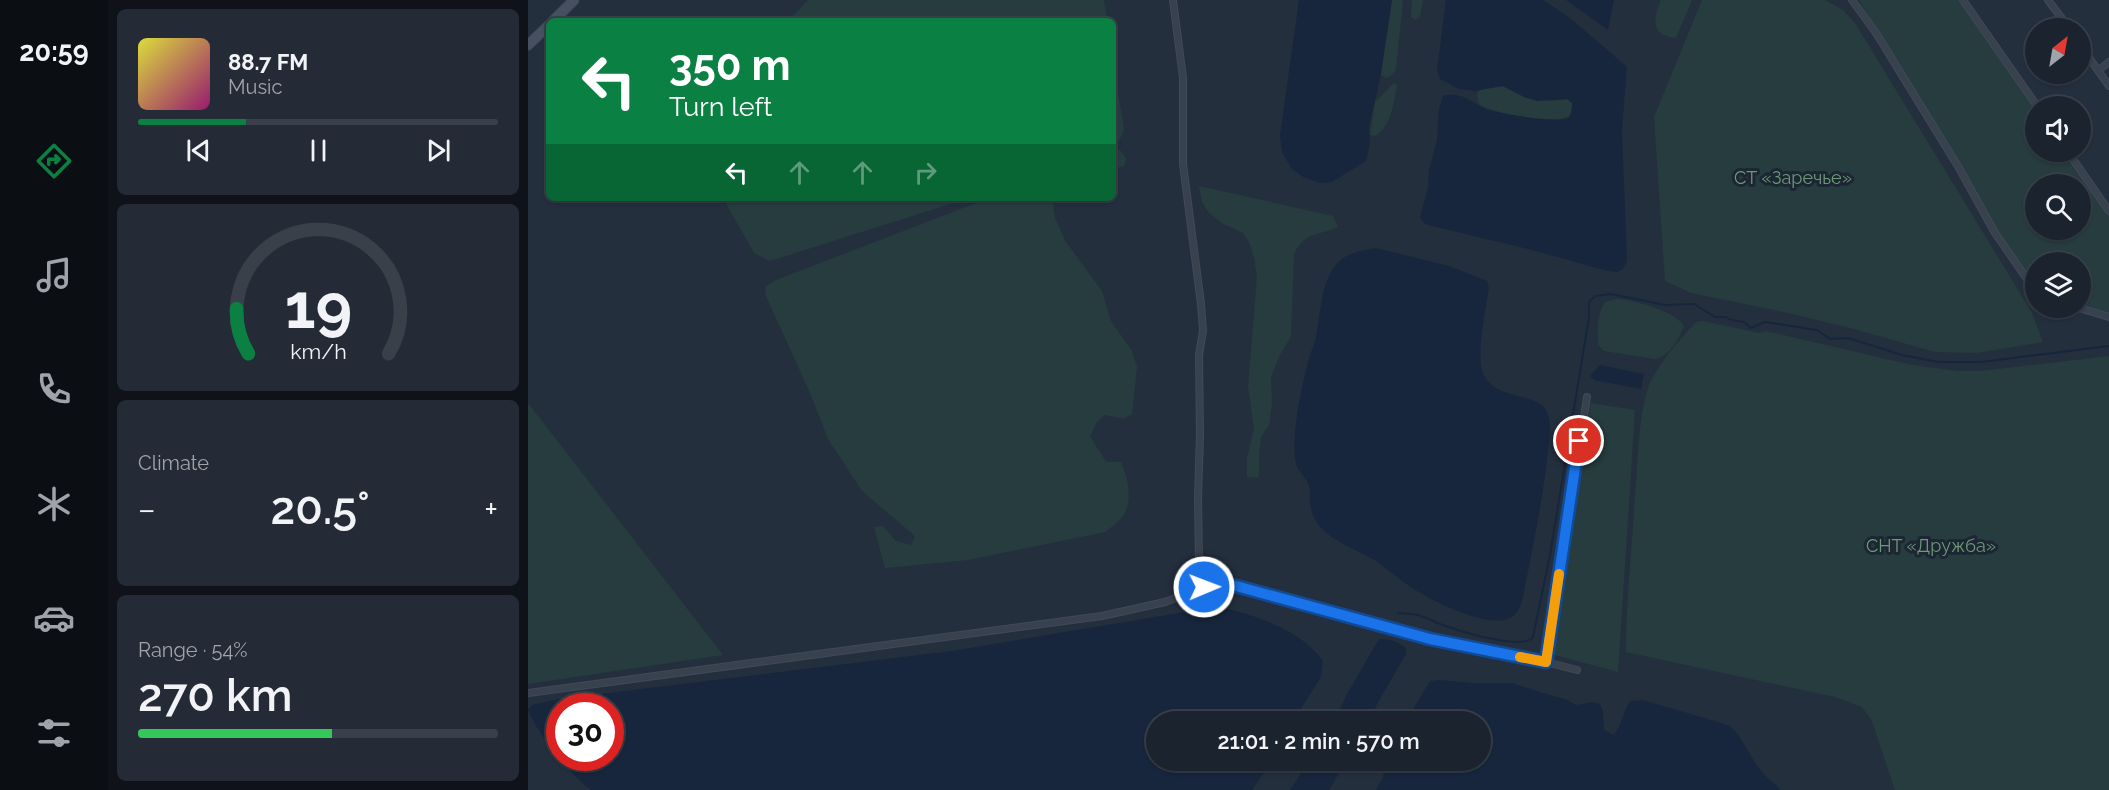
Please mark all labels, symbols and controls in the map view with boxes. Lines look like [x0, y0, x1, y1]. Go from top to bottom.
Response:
north arrow [2025, 18, 2091, 84]
map controls [2025, 18, 2091, 318]
text: 20:59 [19, 36, 89, 67]
text: 350 m [669, 41, 791, 90]
icon: left [570, 42, 648, 120]
text: 88.7 FM [228, 49, 308, 75]
text: Music [228, 75, 282, 99]
text: Turn left [669, 91, 772, 122]
button: sound [2025, 96, 2091, 162]
icon: previous [182, 134, 215, 167]
icon: pause [302, 134, 335, 167]
icon: next [422, 134, 455, 167]
icon: directions [33, 140, 75, 182]
icon: left [720, 156, 753, 189]
icon: ahead [783, 156, 816, 189]
icon: ahead [846, 156, 879, 189]
icon: right [909, 156, 942, 189]
park label: СТ «Заречье» [1734, 167, 1852, 188]
button: search [2025, 174, 2091, 240]
button: layers [2025, 252, 2091, 318]
icon: music [33, 254, 75, 296]
text: 19 [284, 270, 352, 344]
text: km/h [290, 340, 346, 365]
icon: phone [33, 368, 75, 410]
pin [1553, 415, 1604, 466]
icon: arrive [1562, 424, 1595, 457]
text: Climate [138, 451, 209, 475]
text: 20.5° [270, 482, 370, 535]
icon: climate [33, 483, 75, 525]
text: − [138, 490, 156, 529]
text: + [484, 490, 498, 529]
park label: СНТ «Дружба» [1866, 535, 1996, 556]
position arrow [1172, 555, 1236, 619]
icon: car [33, 597, 75, 639]
text: Range · 54% [138, 638, 248, 662]
text: 270 km [138, 669, 293, 722]
speed limit sign: 30 [546, 693, 624, 771]
icon: filters [33, 712, 75, 754]
text: 21:01 · 2 min · 570 m [1217, 728, 1420, 754]

